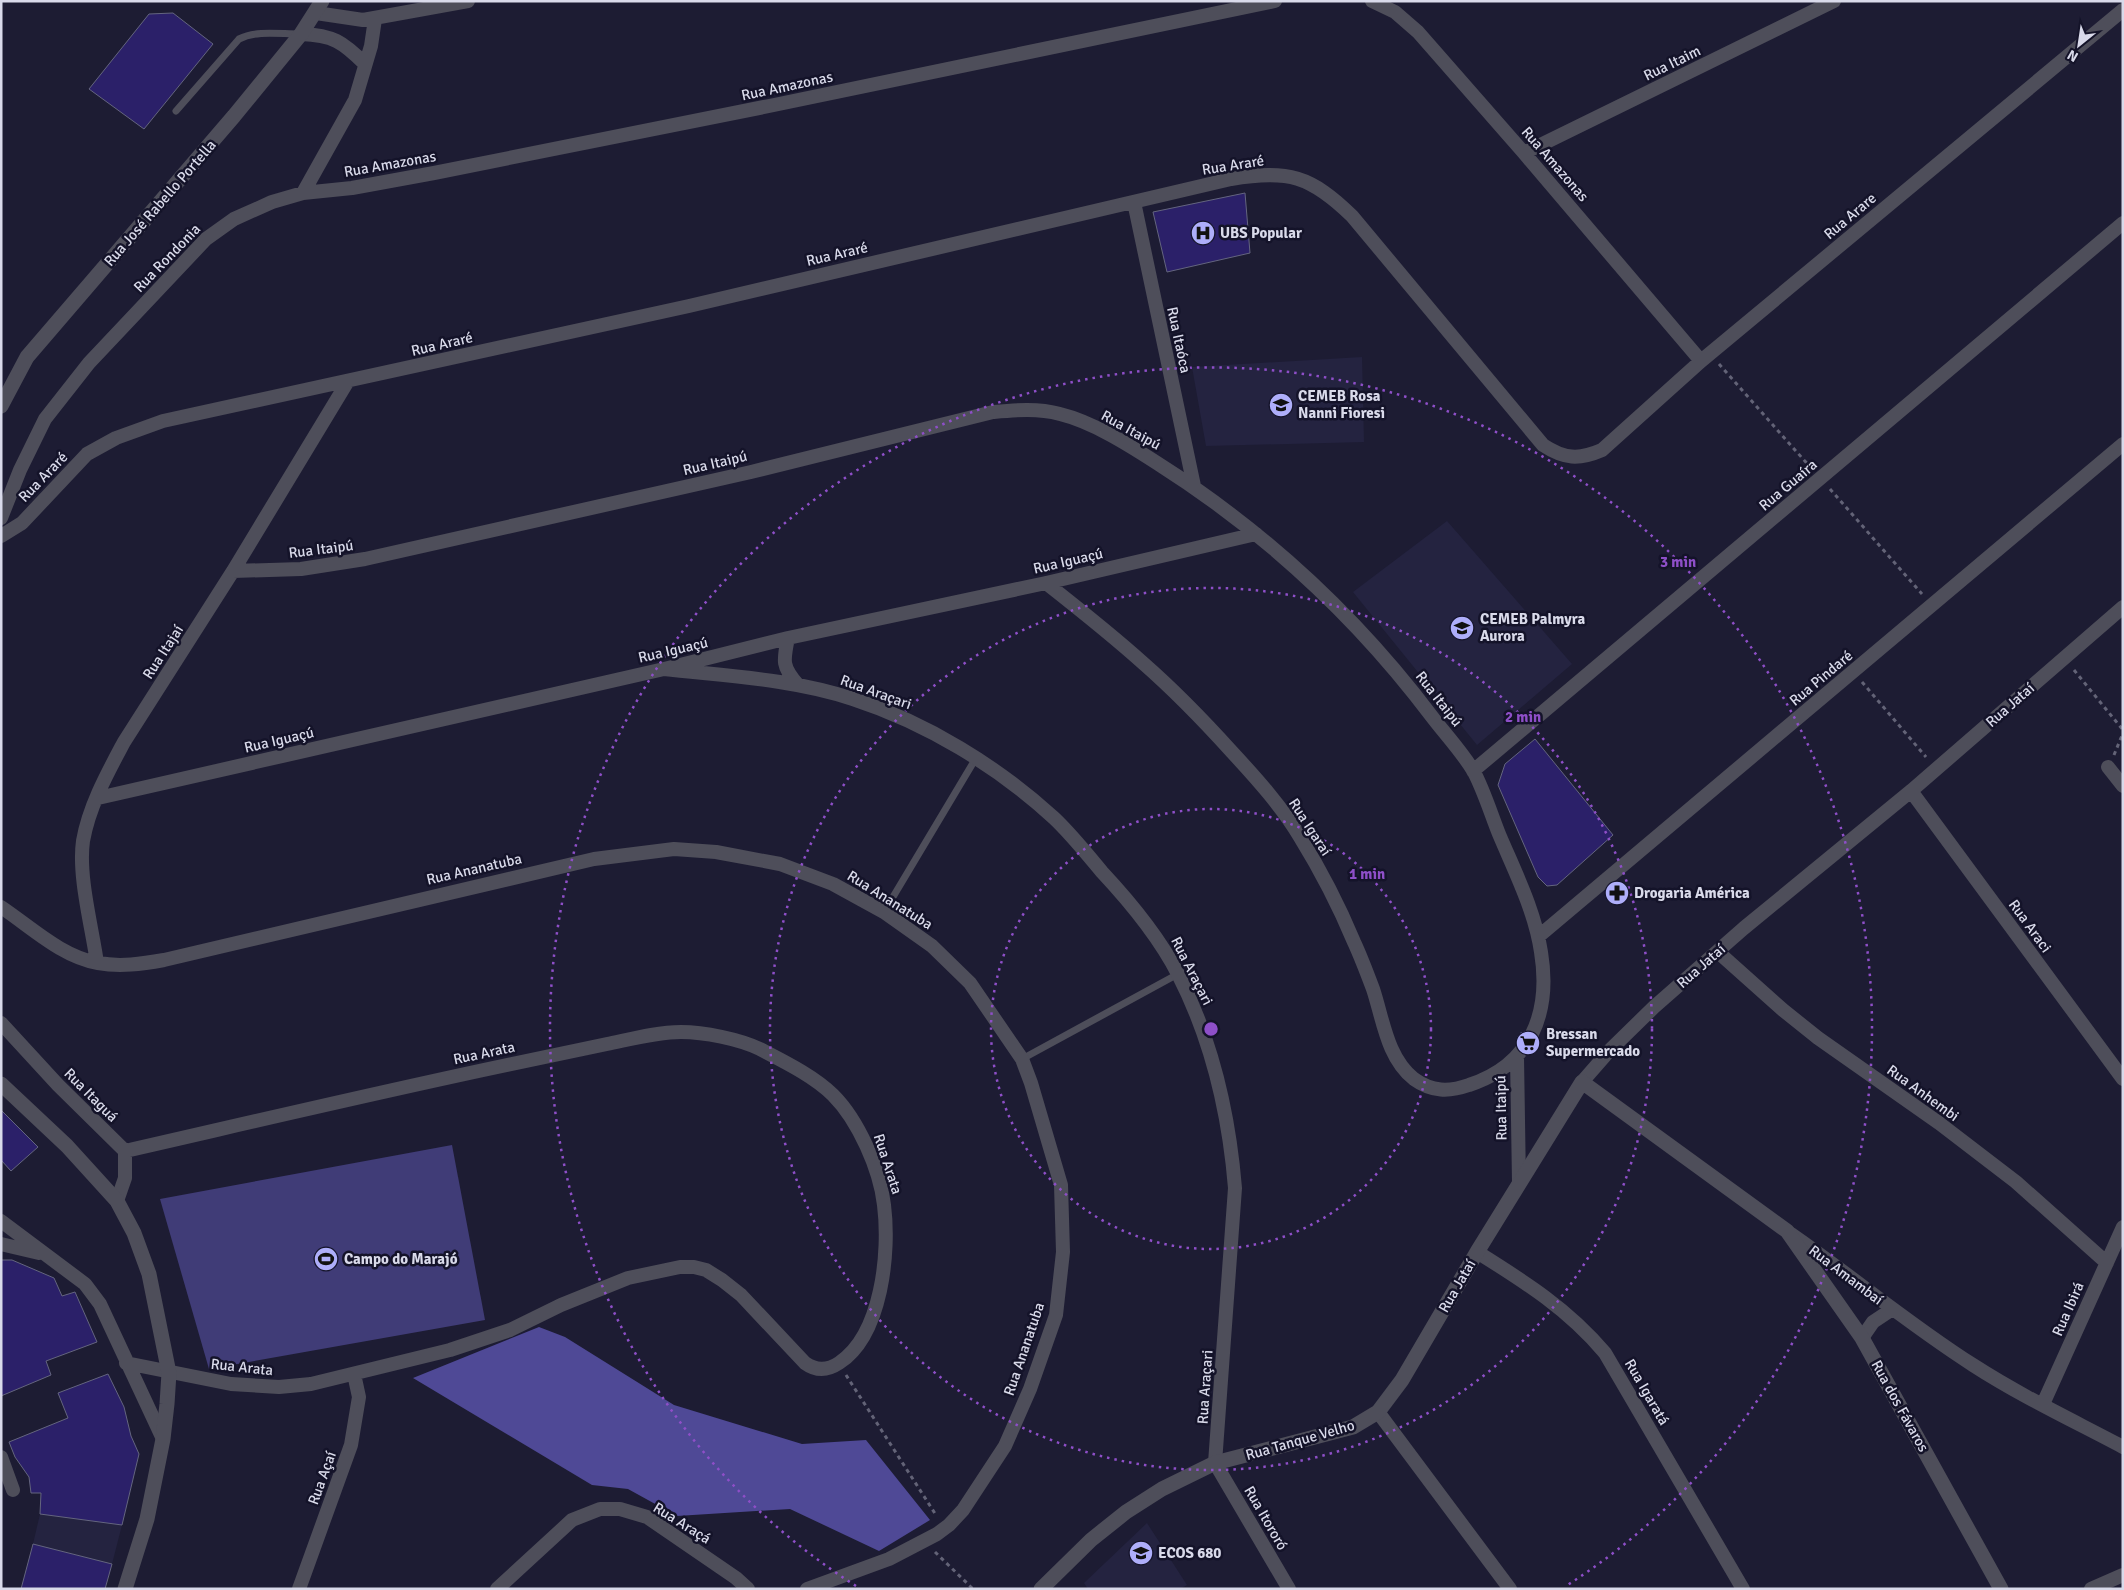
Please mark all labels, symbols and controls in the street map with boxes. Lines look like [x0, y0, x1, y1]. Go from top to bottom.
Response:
north arrow [2054, 20, 2104, 70]
street label: Rua Itaim [1641, 42, 1703, 84]
text: N [2064, 46, 2081, 66]
street label: Rua Amazonas [740, 67, 835, 104]
street label: Rua Amazonas [1518, 123, 1593, 205]
street label: Rua José Rabello Portella [100, 136, 220, 270]
street label: Rua Amazonas [343, 147, 438, 181]
street label: Rua Araré [1201, 151, 1265, 179]
street label: Rua Arare [1820, 189, 1880, 243]
street label: Rua Rondonia [130, 220, 204, 296]
hospital icon: UBS Popular [1190, 220, 1216, 246]
place label: UBS Popular [1220, 224, 1302, 242]
street label: Rua Araré [804, 238, 870, 270]
street label: Rua Itaóca [1163, 305, 1195, 375]
street label: Rua Araré [409, 328, 475, 360]
place label: CEMEB Rosa Nanni Fioresi [1298, 387, 1385, 422]
school or university icon: CEMEB Rosa Nanni Fioresi [1268, 392, 1294, 418]
street label: Rua Itaipú [1098, 406, 1164, 454]
street label: Rua Itaipú [681, 447, 749, 479]
street label: Rua Araré [15, 448, 71, 506]
street label: Rua Guaíra [1755, 455, 1821, 515]
street label: Rua Itaipú [287, 536, 355, 562]
street label: Rua Iguaçú [1031, 544, 1105, 578]
text: 3 min [1660, 553, 1696, 571]
place label: CEMEB Palmyra Aurora [1480, 610, 1585, 645]
school or university icon: CEMEB Palmyra Aurora [1449, 615, 1475, 641]
street label: Rua Itajaí [139, 622, 187, 682]
street label: Rua Iguaçú [636, 633, 710, 667]
street label: Rua Pindaré [1786, 646, 1856, 710]
street label: Rua Itaipú [1412, 668, 1466, 730]
street label: Rua Araçari [838, 671, 914, 713]
street label: Rua Jataí [1982, 679, 2038, 731]
text: 2 min [1505, 708, 1541, 726]
street label: Rua Iguaçú [242, 723, 316, 757]
street label: Rua Igaraí [1285, 795, 1335, 859]
street label: Rua Ananatuba [425, 849, 523, 889]
text: 1 min [1349, 865, 1385, 883]
street label: Rua Ananatuba [844, 867, 936, 933]
pharmacy icon: Drogaria América [1604, 880, 1630, 906]
place label: Drogaria América [1634, 884, 1750, 902]
street label: Rua Araci [2005, 896, 2055, 956]
street label: Rua Araçari [1167, 934, 1217, 1008]
street label: Rua Jataí [1673, 940, 1729, 992]
centre of rings [1202, 1020, 1220, 1038]
place label: Bressan Supermercado [1546, 1025, 1640, 1060]
supermarket icon: Bressan Supermercado [1515, 1030, 1541, 1056]
street label: Rua Arata [451, 1038, 517, 1068]
street label: Rua Anhembi [1883, 1061, 1963, 1125]
street label: Rua Itaguá [60, 1064, 122, 1126]
street label: Rua Itaipú [1491, 1075, 1511, 1141]
street label: Rua Arata [870, 1131, 906, 1197]
street label: Rua Amambaí [1805, 1241, 1887, 1309]
sports icon: Campo do Marajó [313, 1246, 339, 1272]
place label: Campo do Marajó [344, 1250, 458, 1268]
street label: Rua Jataí [1435, 1256, 1479, 1316]
street label: Rua Ibirá [2048, 1279, 2088, 1339]
street label: Rua Ananatuba [1000, 1300, 1048, 1398]
street label: Rua Araçari [1193, 1349, 1217, 1425]
street label: Rua Arata [210, 1355, 274, 1379]
street label: Rua Igaratá [1621, 1356, 1673, 1428]
street label: Rua dos Fávaros [1867, 1357, 1933, 1455]
street label: Rua Tanque Velho [1243, 1416, 1357, 1464]
street label: Rua Açaí [304, 1449, 340, 1507]
street label: Rua Itororó [1240, 1483, 1292, 1553]
street label: Rua Araçá [650, 1498, 714, 1548]
school or university icon: ECOS 680 [1128, 1540, 1154, 1566]
place label: ECOS 680 [1158, 1544, 1221, 1562]

